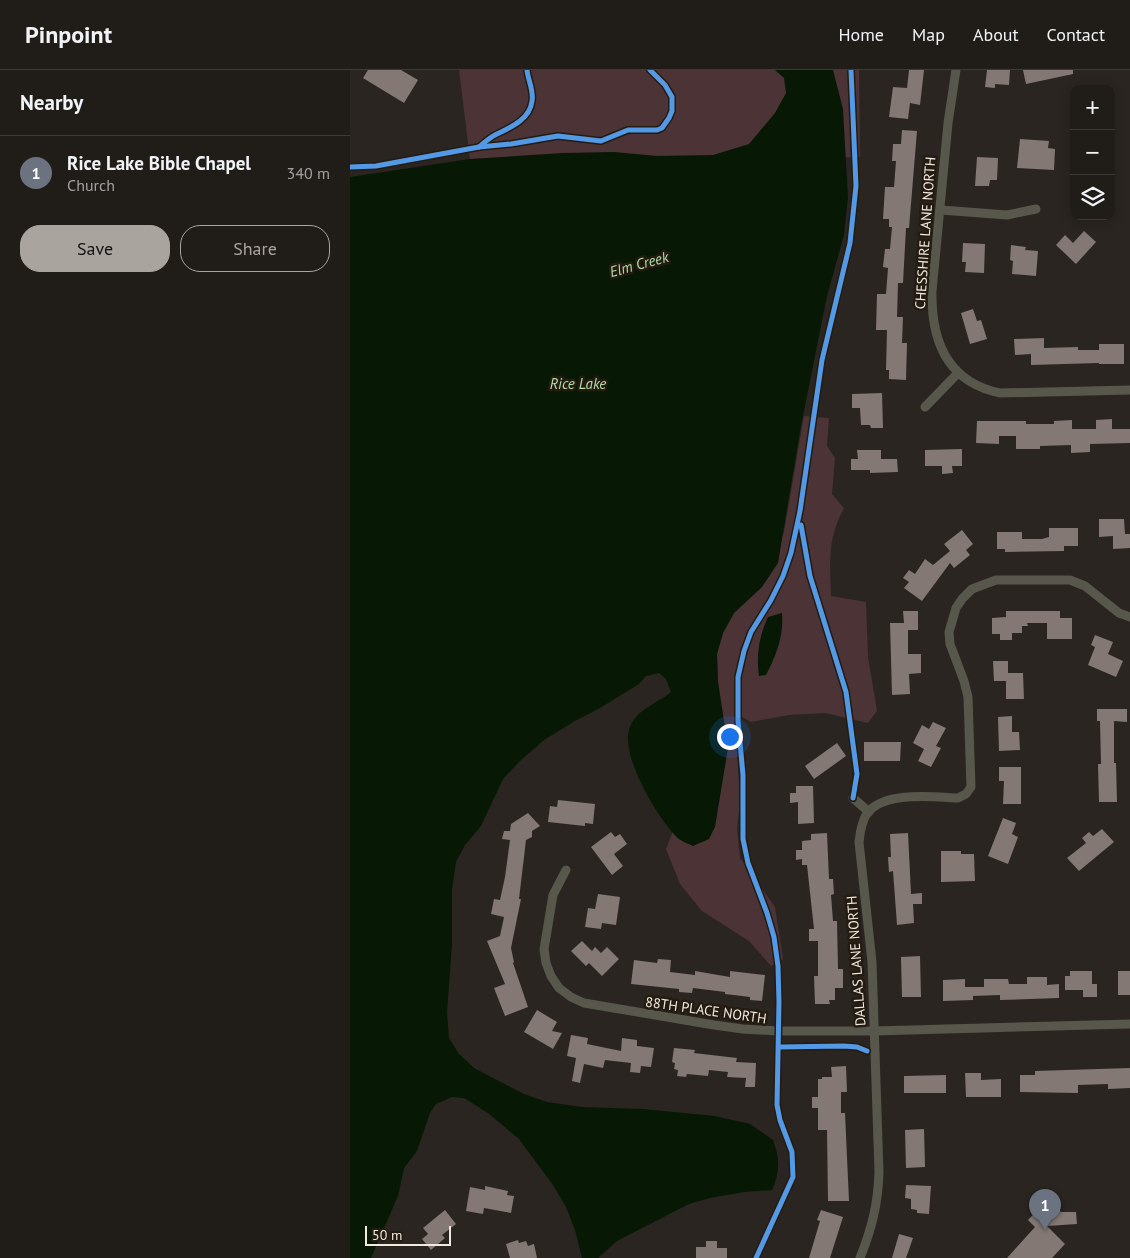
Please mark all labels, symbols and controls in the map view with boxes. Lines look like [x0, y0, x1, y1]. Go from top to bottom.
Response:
text: Pinpoint [25, 19, 112, 50]
text: Home [838, 23, 884, 46]
text: Map [912, 23, 945, 46]
text: About [973, 23, 1019, 46]
text: Contact [1047, 23, 1105, 46]
map controls [1070, 85, 1115, 220]
button: + [1070, 85, 1115, 130]
text: Nearby [20, 89, 83, 116]
button: − [1070, 130, 1115, 175]
text: Rice Lake Bible Chapel [67, 151, 251, 175]
street label: CHESSHIRE LANE NORTH [911, 156, 939, 310]
text: 1 [31, 163, 41, 183]
text: 340 m [287, 163, 330, 183]
text: Church [67, 175, 115, 195]
button: layers [1070, 175, 1115, 220]
button: Save [20, 225, 170, 272]
button: Share [180, 225, 330, 272]
water label: Elm Creek [607, 247, 672, 281]
water label: Rice Lake [550, 374, 606, 393]
your location [717, 724, 743, 750]
street label: DALLAS LANE NORTH [842, 895, 870, 1027]
street label: 88TH PLACE NORTH [644, 993, 768, 1027]
pin: 1 [1029, 1189, 1061, 1230]
scale bar [365, 1223, 451, 1246]
text: 50 m [372, 1226, 402, 1244]

